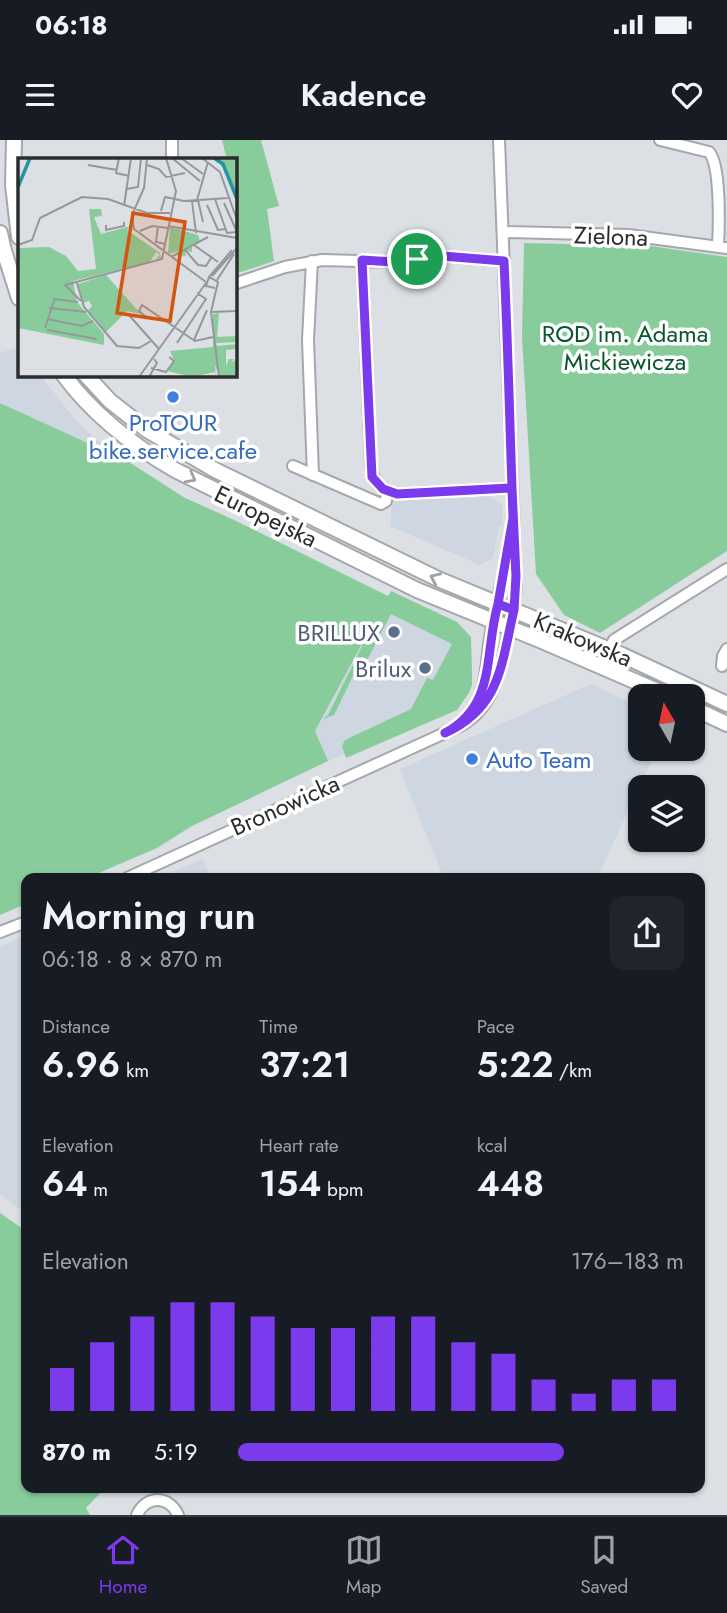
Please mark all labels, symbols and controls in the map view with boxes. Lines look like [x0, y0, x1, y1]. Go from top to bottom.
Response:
text: 06:18 [35, 6, 108, 44]
text: Kadence [300, 72, 427, 118]
icon: menu [21, 76, 59, 114]
icon: heart [668, 76, 706, 114]
inset map [18, 158, 236, 376]
street label: Zielona [573, 217, 649, 255]
pin [387, 229, 447, 289]
icon: arrive [398, 240, 436, 278]
park label: ROD im. Adama Mickiewicza [542, 316, 708, 379]
marker: ProTOUR bike.service.cafe [165, 389, 181, 405]
place label: ProTOUR bike.service.cafe [89, 405, 257, 468]
one-way arrow [184, 470, 196, 483]
street label: Europejska [209, 476, 323, 556]
one-way arrow [430, 572, 442, 586]
street label: Krakowska [528, 602, 638, 676]
place label: BRILLUX [297, 615, 381, 650]
marker: BRILLUX [386, 624, 402, 640]
place label: Brilux [355, 651, 412, 686]
marker: Brilux [417, 660, 433, 676]
north arrow [628, 684, 705, 761]
map controls [628, 684, 705, 852]
place label: Auto Team [486, 742, 591, 777]
marker: Auto Team [464, 751, 480, 767]
street label: Bronowicka [225, 765, 345, 845]
button: layers [628, 775, 705, 852]
text: Morning run [42, 888, 256, 943]
button: share [610, 896, 684, 970]
text: 06:18 · 8 × 870 m [42, 942, 223, 976]
text: Distance [42, 1013, 110, 1040]
text: Time [259, 1013, 298, 1040]
text: Pace [477, 1013, 515, 1040]
text: 6.96 [42, 1040, 120, 1090]
text: 37:21 [259, 1040, 350, 1090]
text: 5:22 [477, 1040, 553, 1090]
text: km [120, 1057, 149, 1084]
text: /km [553, 1057, 592, 1084]
text: Elevation [42, 1132, 114, 1159]
text: Heart rate [259, 1132, 339, 1159]
text: kcal [477, 1132, 507, 1159]
text: 64 [42, 1159, 88, 1209]
text: 154 [259, 1159, 321, 1209]
text: 448 [477, 1159, 544, 1209]
text: m [88, 1176, 108, 1203]
text: bpm [321, 1176, 364, 1203]
text: Elevation [42, 1244, 129, 1278]
text: 176–183 m [571, 1244, 684, 1278]
text: 870 m [42, 1435, 111, 1469]
text: 5:19 [154, 1435, 197, 1469]
tab: Home [99, 1531, 147, 1600]
tab: Map [345, 1531, 383, 1600]
tab: Saved [580, 1531, 628, 1600]

